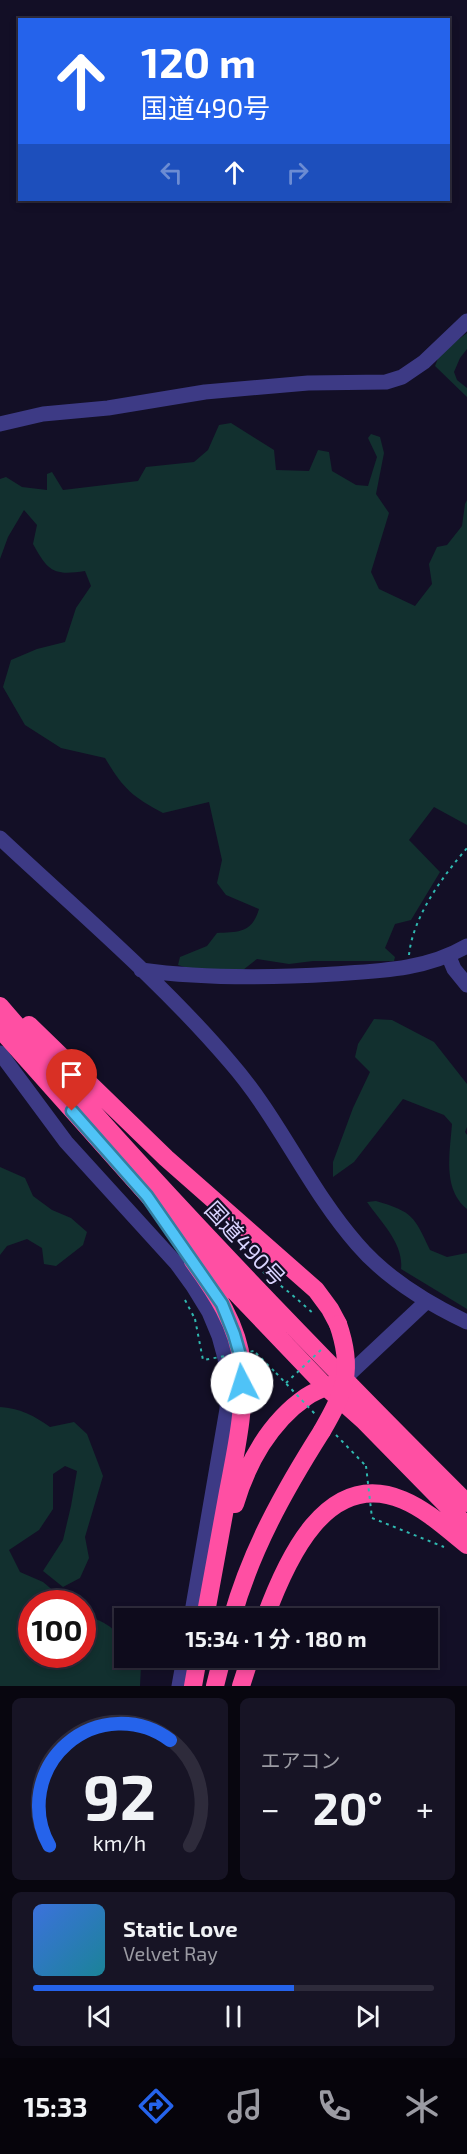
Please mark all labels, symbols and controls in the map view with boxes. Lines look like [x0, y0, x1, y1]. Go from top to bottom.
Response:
text: 120 m [141, 36, 256, 86]
icon: ahead [42, 42, 120, 120]
text: 国道490号 [141, 91, 270, 123]
icon: left [155, 156, 188, 189]
icon: ahead [218, 156, 251, 189]
icon: right [281, 156, 314, 189]
pin [46, 1049, 97, 1111]
icon: arrive [55, 1058, 88, 1091]
street label: 国道490号 [201, 1196, 291, 1290]
position arrow [210, 1351, 274, 1415]
speed limit sign: 100 [18, 1590, 96, 1668]
text: 15:34 · 1 分 · 180 m [185, 1625, 367, 1651]
text: エアコン [261, 1748, 341, 1772]
text: 92 [83, 1758, 156, 1833]
text: 20° [313, 1780, 383, 1834]
text: − [261, 1788, 280, 1828]
text: + [416, 1788, 434, 1828]
text: km/h [93, 1830, 146, 1855]
text: Static Love [123, 1915, 238, 1941]
text: Velvet Ray [123, 1941, 218, 1965]
icon: previous [83, 2000, 116, 2033]
icon: pause [217, 2000, 250, 2033]
icon: next [351, 2000, 384, 2033]
icon: directions [135, 2085, 177, 2127]
icon: music [224, 2085, 266, 2127]
icon: phone [313, 2085, 355, 2127]
icon: climate [401, 2085, 443, 2127]
text: 15:33 [23, 2090, 88, 2122]

